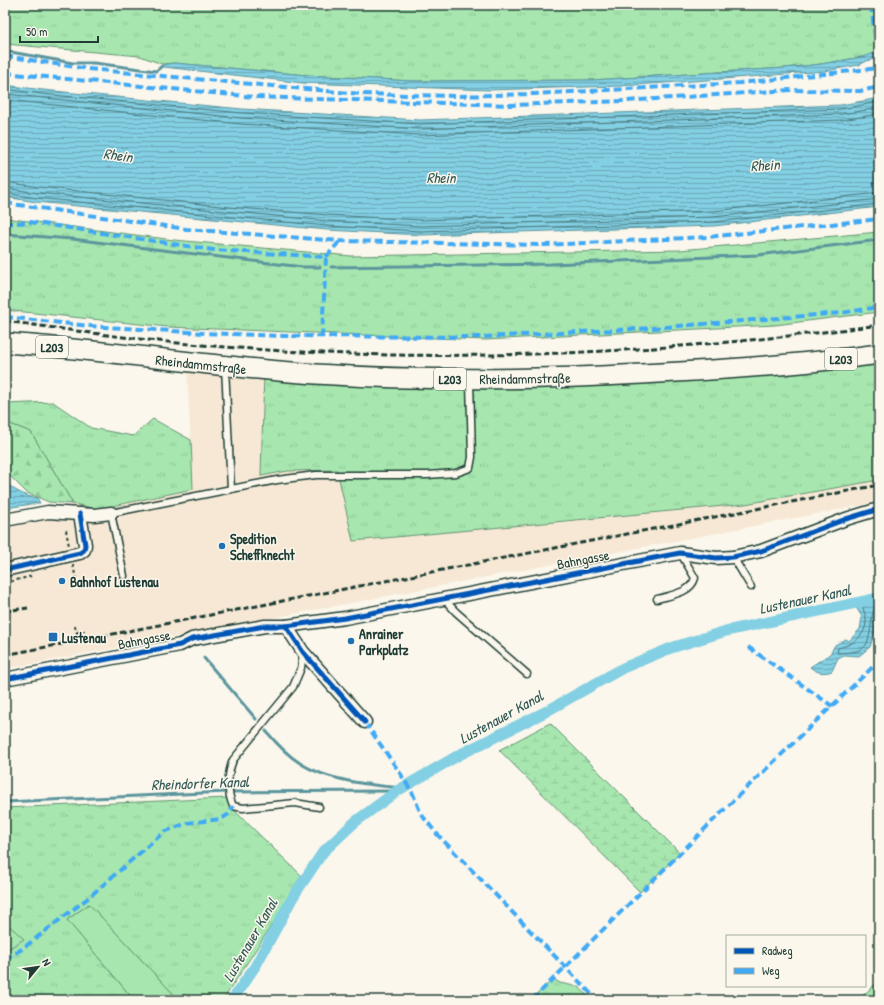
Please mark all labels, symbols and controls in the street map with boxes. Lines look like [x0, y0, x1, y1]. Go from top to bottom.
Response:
scale bar [20, 18, 98, 44]
text: 50 m [26, 23, 47, 40]
water label: Rhein [102, 143, 135, 168]
water label: Rhein [750, 153, 782, 176]
water label: Rhein [426, 167, 457, 188]
road number: L203 [36, 336, 68, 358]
road number: L203 [825, 348, 857, 370]
street label: Rheindammstraße [154, 350, 248, 379]
road number: L203 [434, 368, 466, 390]
street label: Rheindammstraße [479, 368, 571, 389]
place label: Spedition Scheffknecht [230, 529, 296, 564]
marker: Spedition Scheffknecht [217, 541, 227, 551]
street label: Bahngasse [555, 545, 611, 574]
place label: Bahnhof Lustenau [70, 572, 159, 591]
marker: Bahnhof Lustenau [57, 576, 67, 586]
water label: Lustenauer Kanal [757, 579, 854, 619]
place label: Anrainer Parkplatz [359, 624, 408, 661]
street label: Bahngasse [116, 625, 172, 654]
place label: Lustenau [62, 628, 106, 647]
marker: Lustenau [47, 631, 59, 643]
marker: Anrainer Parkplatz [346, 636, 356, 646]
water label: Lustenauer Kanal [455, 685, 548, 749]
water label: Rheindorfer Kanal [151, 771, 250, 795]
water label: Lustenauer Kanal [218, 894, 283, 985]
legend [726, 935, 866, 987]
text: Radweg [762, 942, 793, 959]
north arrow [18, 947, 58, 987]
text: N [39, 956, 54, 968]
text: Weg [762, 962, 780, 979]

